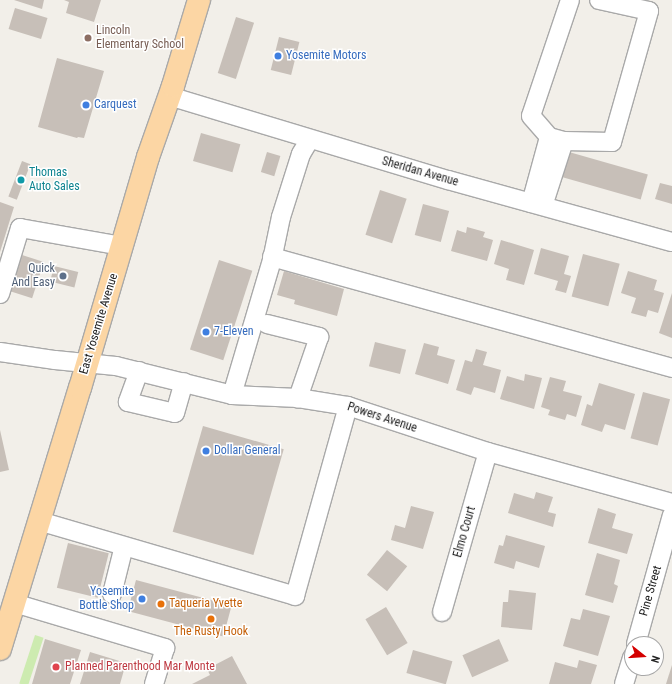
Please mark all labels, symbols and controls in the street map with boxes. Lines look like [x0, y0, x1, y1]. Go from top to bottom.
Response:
place label: Lincoln Elementary School [96, 24, 184, 52]
marker: Lincoln Elementary School [83, 33, 93, 43]
place label: Yosemite Motors [286, 49, 366, 63]
marker: Yosemite Motors [273, 51, 283, 61]
place label: Carquest [94, 98, 137, 112]
marker: Carquest [81, 100, 91, 110]
street label: Sheridan Avenue [380, 154, 460, 190]
place label: Thomas Auto Sales [29, 166, 80, 194]
marker: Thomas Auto Sales [16, 175, 26, 185]
place label: Quick And Easy [11, 262, 55, 290]
marker: Quick And Easy [58, 271, 68, 281]
street label: East Yosemite Avenue [77, 272, 121, 376]
place label: 7-Eleven [214, 325, 254, 339]
marker: 7-Eleven [201, 327, 211, 337]
street label: Powers Avenue [345, 400, 419, 436]
place label: Dollar General [214, 444, 281, 458]
marker: Dollar General [201, 446, 211, 456]
street label: Elmo Court [451, 505, 479, 559]
street label: Pine Street [637, 564, 665, 618]
place label: Yosemite Bottle Shop [79, 585, 134, 613]
marker: Yosemite Bottle Shop [137, 594, 147, 604]
place label: Taqueria Yvette [169, 597, 242, 611]
marker: Taqueria Yvette [156, 599, 166, 609]
marker: The Rusty Hook [206, 614, 216, 624]
place label: The Rusty Hook [174, 625, 248, 639]
north arrow [624, 636, 664, 676]
text: N [648, 654, 662, 664]
place label: Planned Parenthood Mar Monte [65, 660, 215, 674]
marker: Planned Parenthood Mar Monte [50, 661, 62, 673]

